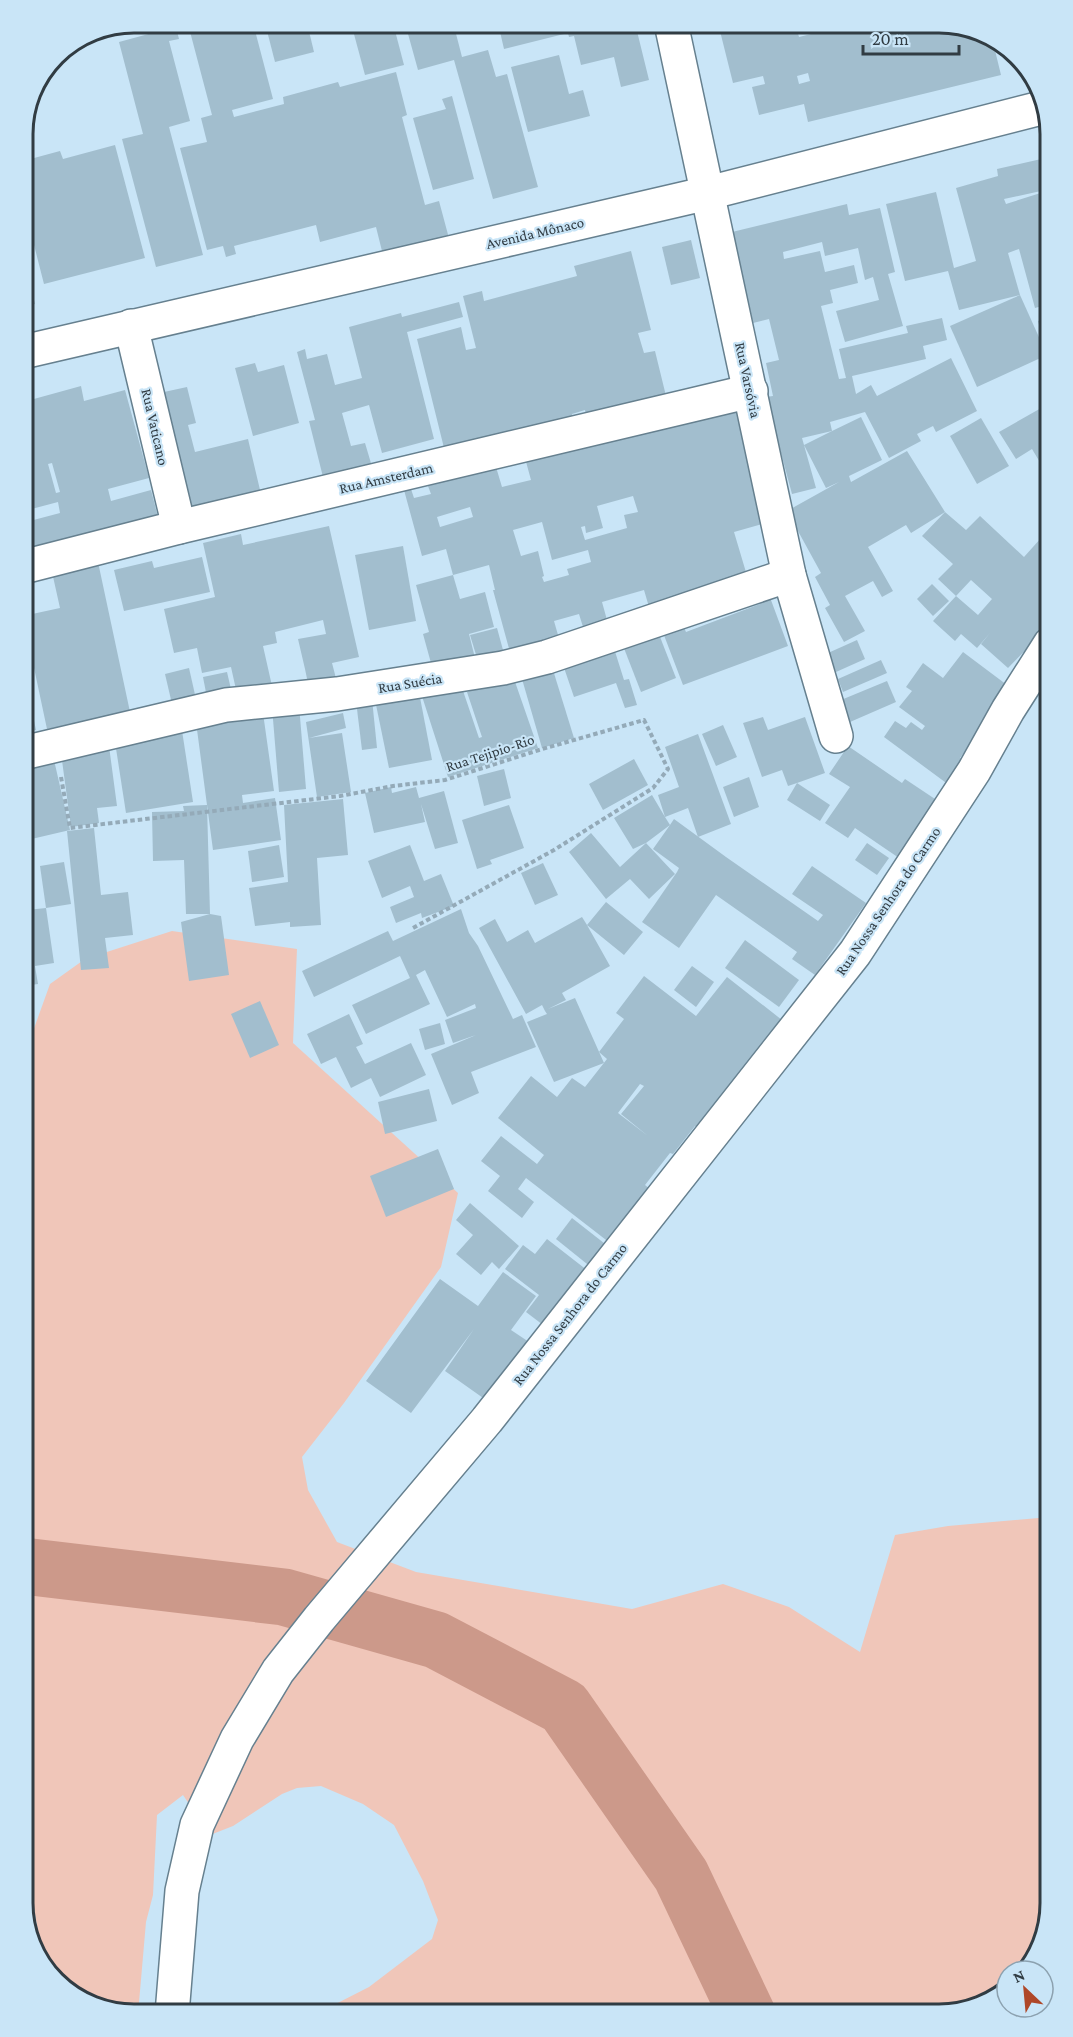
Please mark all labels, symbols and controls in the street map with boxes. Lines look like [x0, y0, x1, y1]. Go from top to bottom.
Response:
scale bar [863, 18, 959, 56]
text: 20 m [872, 29, 909, 49]
street label: Avenida Mônaco [485, 214, 585, 252]
street label: Rua Varsóvia [732, 341, 764, 419]
street label: Rua Vaticano [138, 387, 172, 467]
street label: Rua Amsterdam [338, 459, 434, 497]
street label: Rua Suécia [377, 670, 443, 696]
street label: Rua Tejipio-Rio [444, 731, 537, 776]
street label: Rua Nossa Senhora do Carmo [832, 824, 944, 978]
street label: Rua Nossa Senhora do Carmo [510, 1240, 630, 1388]
north arrow [995, 1959, 1055, 2019]
text: N [1010, 1966, 1027, 1986]

